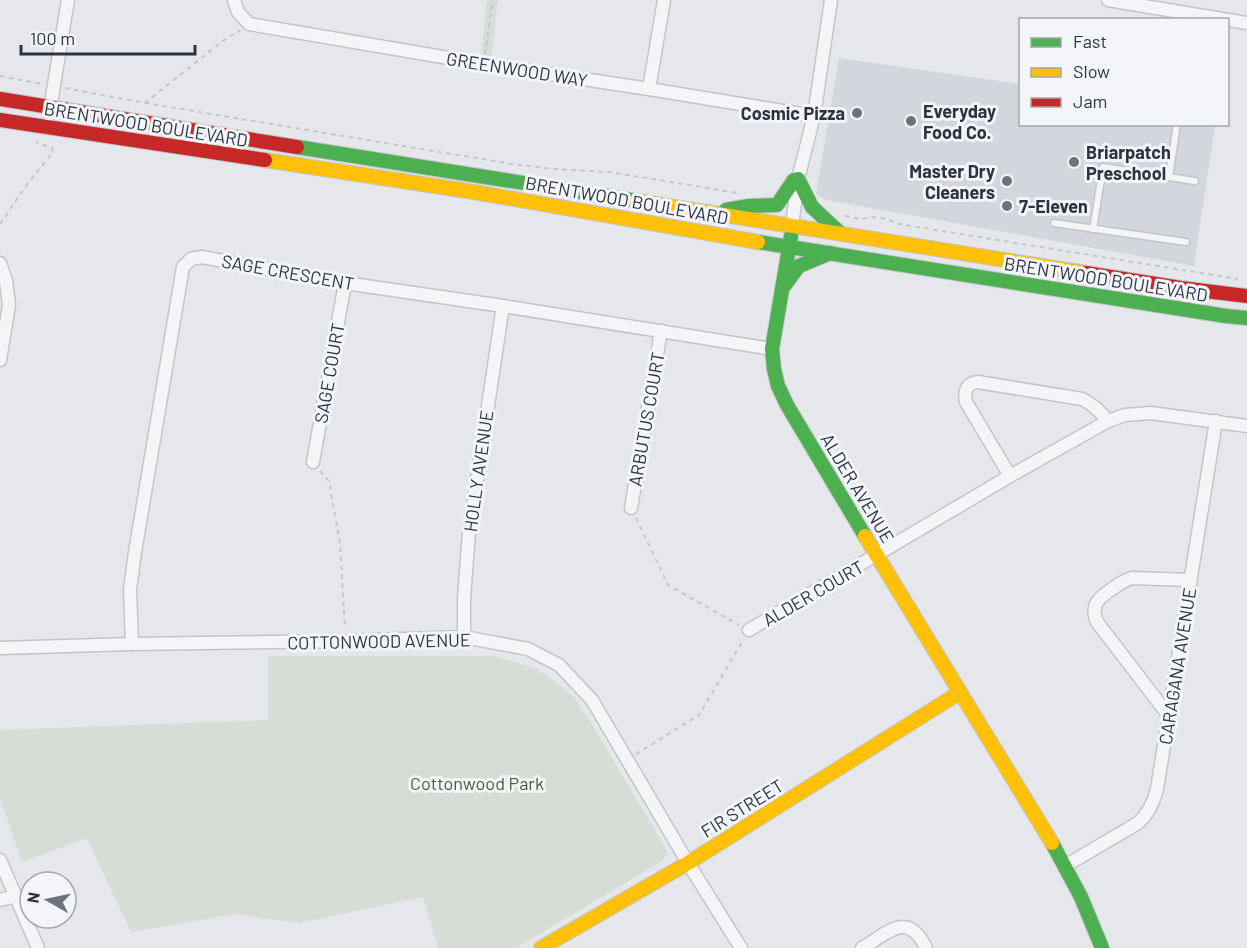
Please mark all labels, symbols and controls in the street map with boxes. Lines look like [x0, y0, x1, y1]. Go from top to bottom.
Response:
scale bar [21, 18, 195, 56]
legend [1019, 18, 1229, 126]
text: 100 m [30, 27, 75, 49]
text: Fast [1073, 30, 1107, 52]
street label: GREENWOOD WAY [445, 47, 589, 91]
text: Slow [1073, 60, 1110, 82]
text: Jam [1073, 90, 1107, 112]
street label: BRENTWOOD BOULEVARD [43, 97, 249, 151]
place label: Everyday Food Co. [923, 100, 996, 143]
place label: Cosmic Pizza [741, 102, 845, 124]
marker: Cosmic Pizza [850, 106, 864, 120]
marker: Everyday Food Co. [904, 114, 918, 128]
place label: Briarpatch Preschool [1086, 141, 1171, 184]
marker: Briarpatch Preschool [1067, 155, 1081, 169]
place label: Master Dry Cleaners [909, 160, 995, 203]
street label: BRENTWOOD BOULEVARD [524, 171, 730, 229]
marker: Master Dry Cleaners [1000, 174, 1014, 188]
place label: 7-Eleven [1019, 195, 1088, 217]
marker: 7-Eleven [1000, 199, 1014, 213]
street label: SAGE CRESCENT [220, 250, 356, 294]
street label: BRENTWOOD BOULEVARD [1003, 252, 1209, 306]
street label: SAGE COURT [309, 321, 349, 425]
street label: ARBUTUS COURT [623, 350, 669, 488]
street label: HOLLY AVENUE [459, 409, 497, 533]
street label: ALDER AVENUE [817, 429, 899, 547]
street label: ALDER COURT [759, 555, 867, 631]
street label: CARAGANA AVENUE [1154, 586, 1200, 746]
street label: COTTONWOOD AVENUE [287, 628, 471, 654]
park label: Cottonwood Park [410, 772, 544, 794]
street label: FIR STREET [697, 774, 787, 842]
north arrow [18, 870, 78, 930]
text: N [22, 891, 43, 904]

